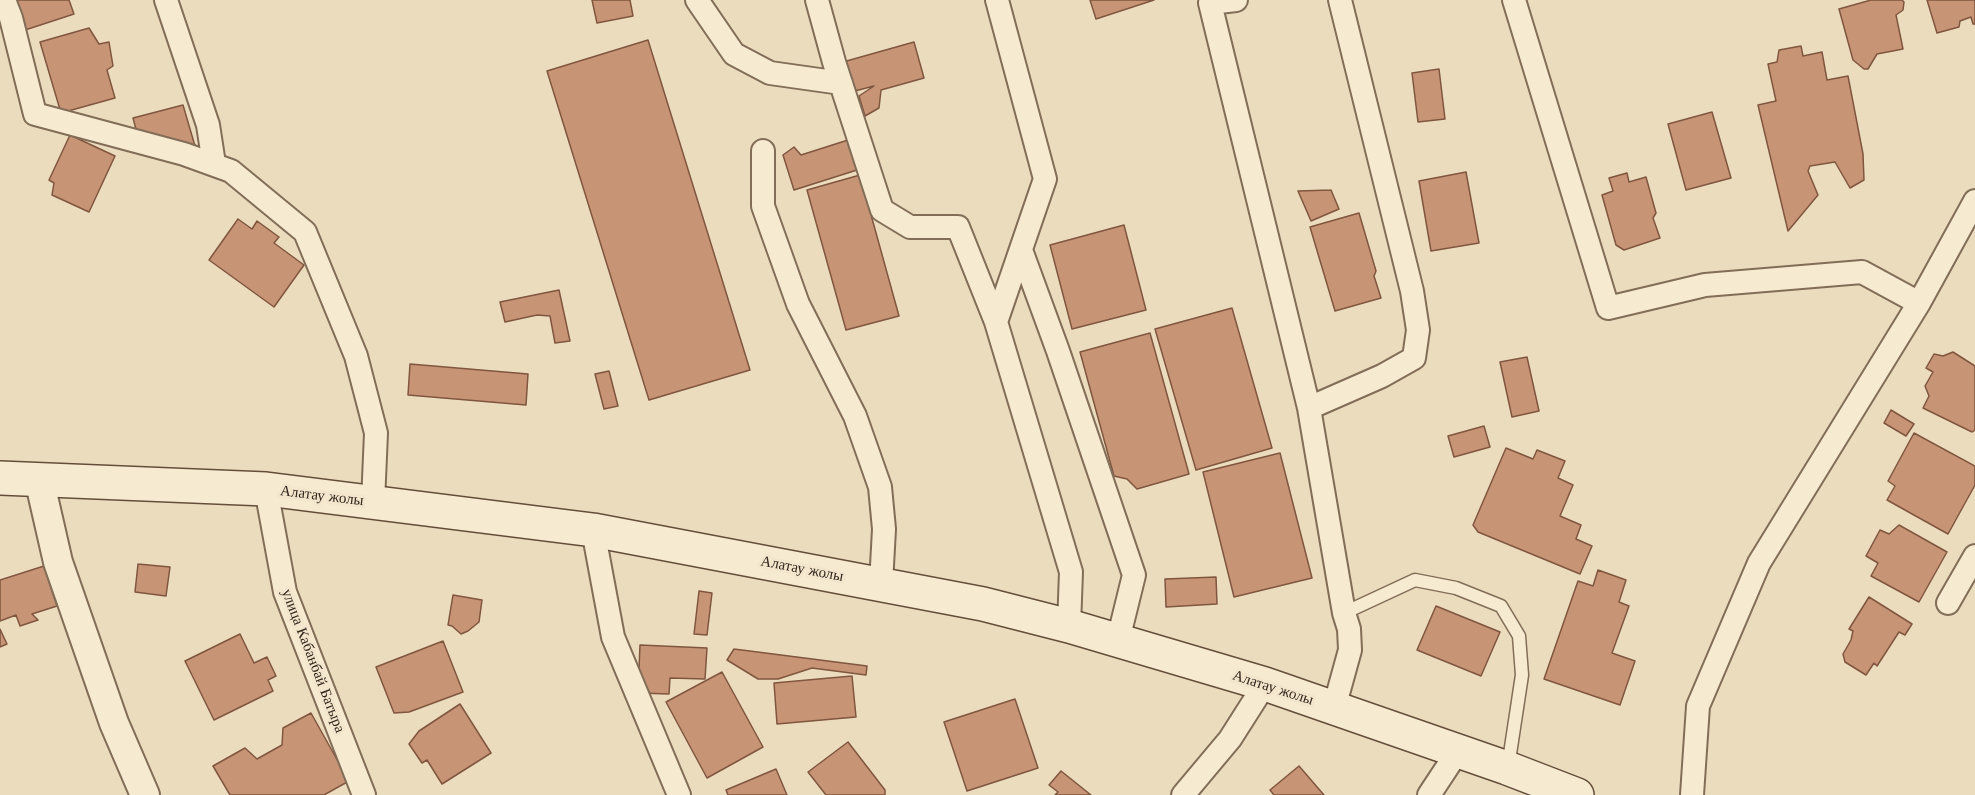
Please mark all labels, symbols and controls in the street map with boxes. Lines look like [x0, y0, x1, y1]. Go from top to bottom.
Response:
street label: Алатау жолы [279, 482, 365, 510]
street label: Алатау жолы [759, 552, 845, 586]
street label: улица Кабанбай Батыра [277, 587, 349, 735]
street label: Алатау жолы [1230, 666, 1316, 710]

